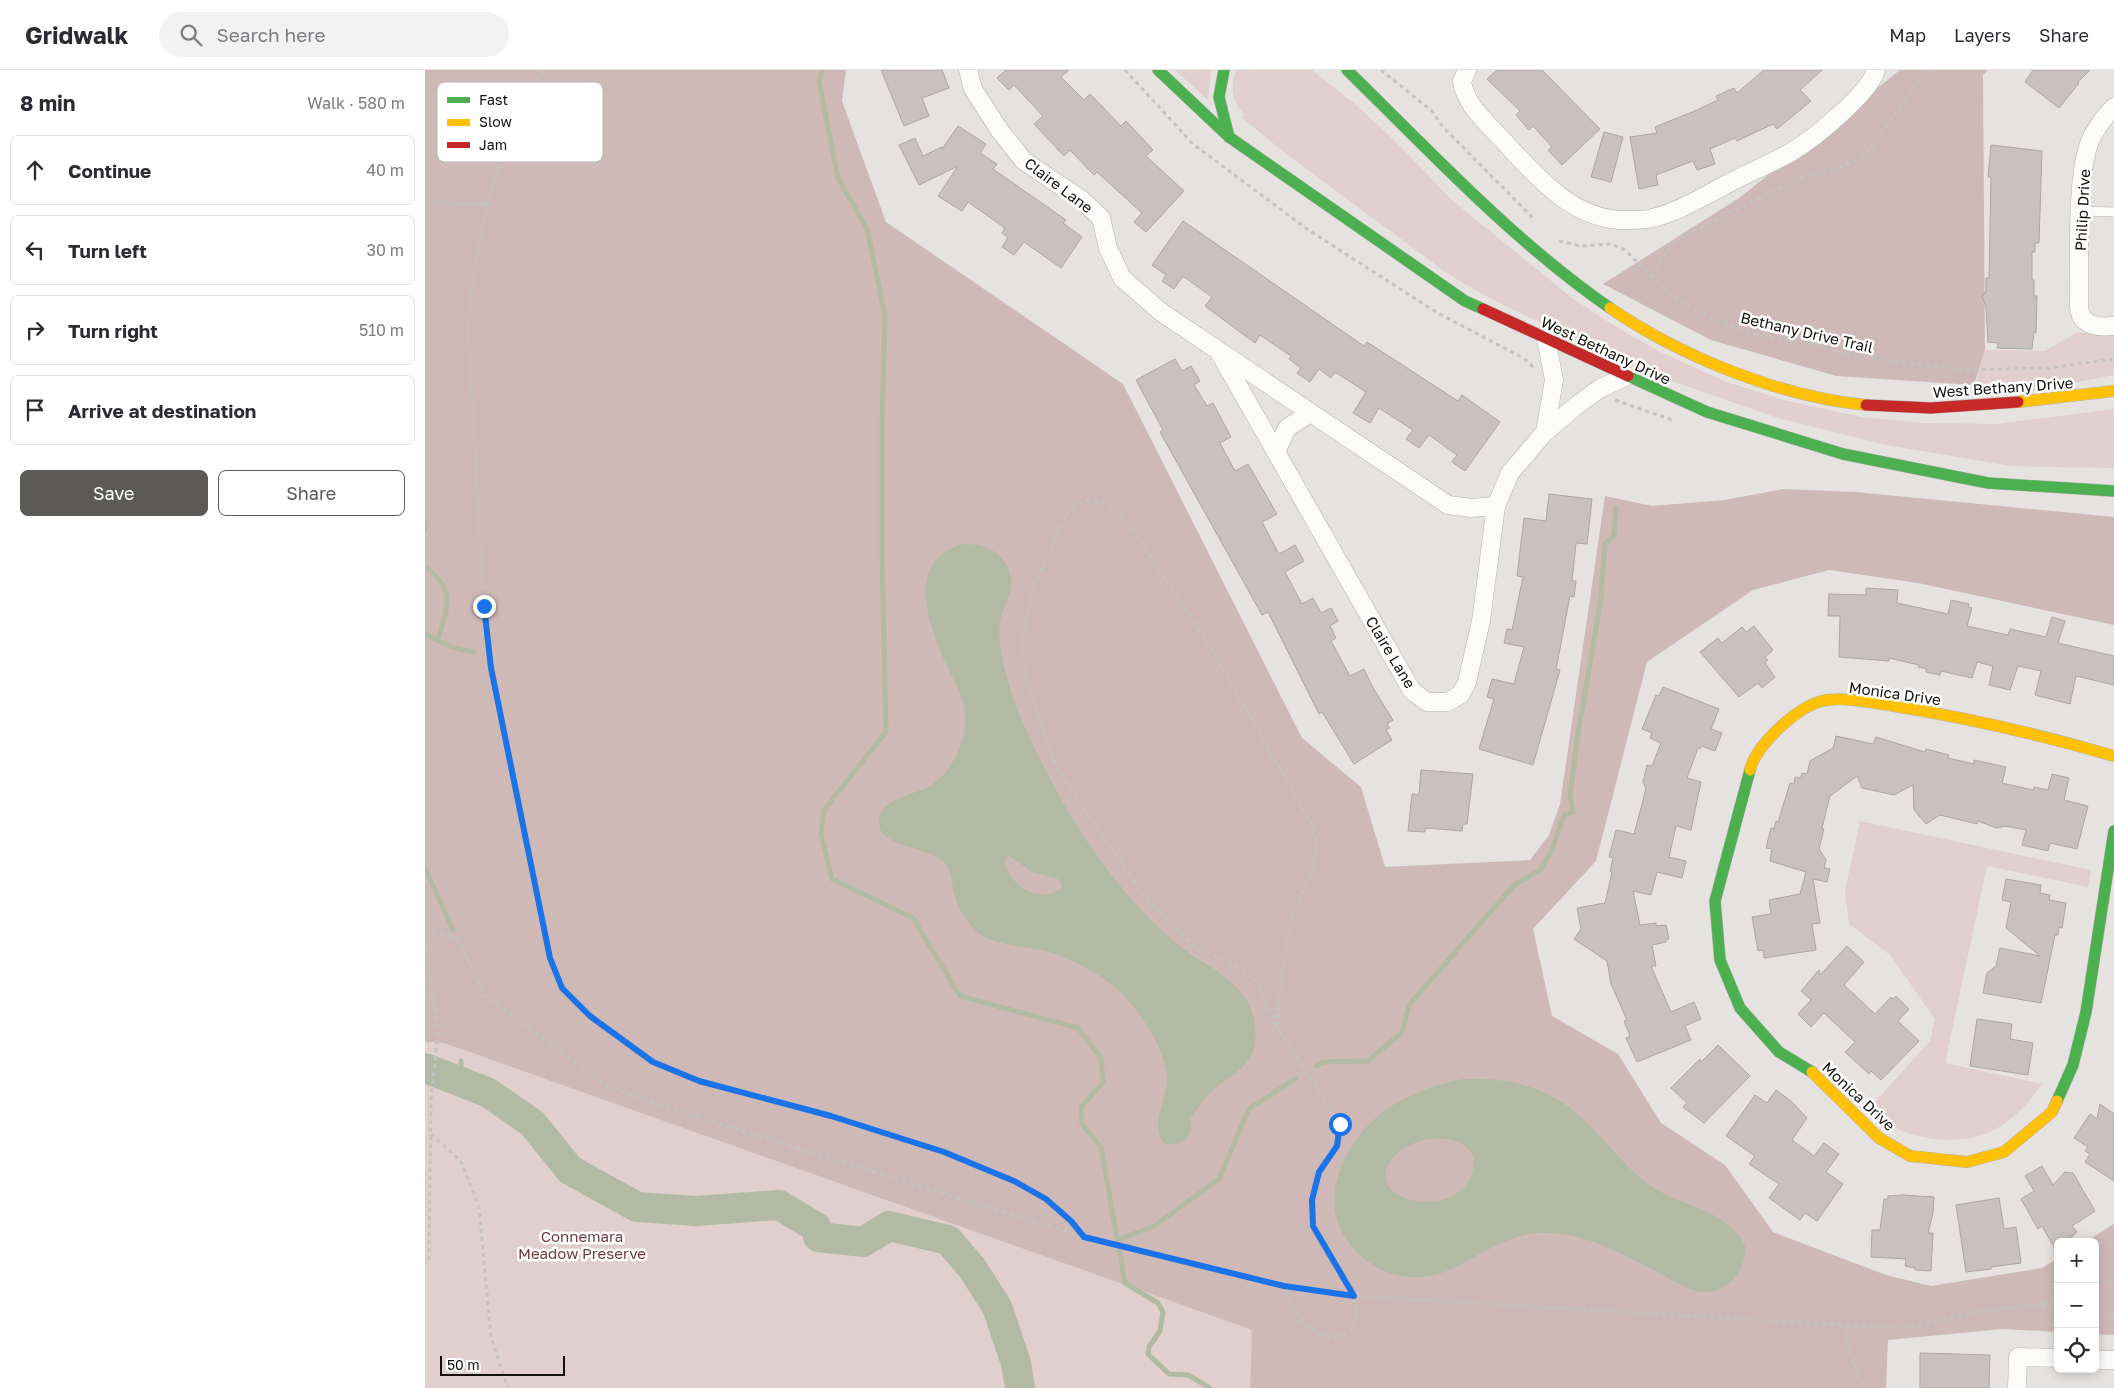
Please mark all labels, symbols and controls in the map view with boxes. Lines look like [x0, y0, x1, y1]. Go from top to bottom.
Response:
search box [159, 12, 509, 57]
text: Gridwalk [25, 20, 129, 49]
icon: search [177, 21, 205, 49]
text: Search here [217, 23, 325, 46]
text: Map [1889, 24, 1926, 46]
text: Layers [1954, 24, 2011, 46]
text: Share [2039, 24, 2089, 46]
legend [437, 82, 603, 162]
text: 8 min [20, 90, 76, 116]
text: Fast [479, 91, 508, 108]
text: Walk · 580 m [307, 93, 405, 113]
text: Slow [479, 113, 512, 130]
text: Jam [479, 136, 507, 153]
street label: Claire Lane [1021, 154, 1097, 217]
icon: ahead [21, 156, 49, 184]
text: Continue [68, 159, 151, 182]
text: 40 m [366, 160, 404, 180]
street label: Philip Drive [2071, 168, 2093, 251]
icon: left [21, 236, 49, 264]
text: Turn left [68, 239, 147, 262]
text: 30 m [367, 240, 404, 260]
street label: Bethany Drive Trail [1739, 308, 1875, 356]
street label: West Bethany Drive [1538, 312, 1674, 388]
icon: right [21, 316, 49, 344]
text: Turn right [68, 319, 158, 342]
text: 510 m [359, 320, 404, 340]
street label: West Bethany Drive [1932, 373, 2074, 401]
icon: arrive [21, 396, 49, 424]
text: Arrive at destination [68, 399, 256, 422]
button: Save [20, 470, 208, 516]
button: Share [218, 470, 405, 516]
route end [473, 595, 496, 618]
street label: Claire Lane [1362, 613, 1420, 691]
street label: Monica Drive [1848, 678, 1942, 708]
street label: Monica Drive [1819, 1058, 1899, 1134]
route start [1329, 1113, 1352, 1136]
park label: Connemara Meadow Preserve [518, 1227, 646, 1262]
map controls [2054, 1238, 2099, 1373]
button: + [2054, 1238, 2099, 1283]
button: − [2054, 1283, 2099, 1328]
button: locate [2054, 1328, 2099, 1373]
scale bar [440, 1353, 565, 1376]
text: 50 m [447, 1356, 480, 1373]

